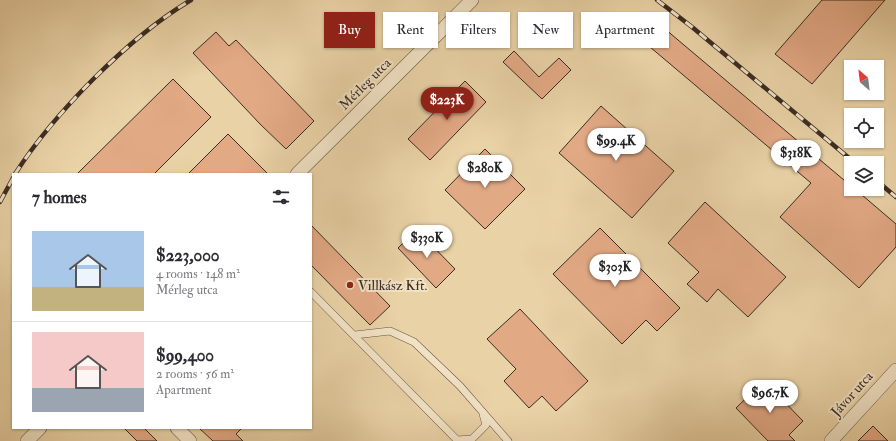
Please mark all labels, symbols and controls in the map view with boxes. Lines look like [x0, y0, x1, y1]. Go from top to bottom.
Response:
chip: Buy [324, 12, 375, 48]
chip: Rent [383, 12, 438, 48]
chip: Filters [446, 12, 510, 48]
chip: New [518, 12, 573, 48]
chip: Apartment [581, 12, 669, 48]
street label: Mérleg utca [335, 54, 395, 114]
north arrow [844, 60, 884, 100]
map controls [844, 60, 884, 196]
pin: $223K [419, 87, 475, 121]
text: $223K [430, 92, 464, 108]
button: locate [844, 108, 884, 148]
pin: $99.4K [583, 128, 649, 162]
text: $99.4K [596, 133, 636, 149]
pin: $318K [768, 140, 824, 174]
text: $318K [780, 145, 812, 161]
pin: $280K [457, 155, 513, 189]
button: layers [844, 156, 884, 196]
text: $280K [467, 160, 503, 176]
icon: filters [270, 186, 292, 208]
text: 7 homes [32, 187, 87, 208]
pin: $330K [399, 225, 455, 259]
text: $330K [410, 230, 444, 246]
text: $223,000 [156, 245, 220, 266]
icon: home [64, 247, 112, 295]
pin: $303K [587, 254, 643, 288]
text: $303K [598, 259, 632, 275]
text: 4 rooms · 148 m² [156, 266, 240, 282]
place label: Villkász Kft. [358, 277, 427, 294]
marker: Villkász Kft. [345, 280, 355, 290]
text: Mérleg utca [156, 282, 218, 298]
text: $99,400 [156, 345, 214, 366]
icon: home [64, 348, 112, 396]
text: 2 rooms · 56 m² [156, 366, 234, 382]
street label: Jávor utca [827, 368, 877, 421]
pin: $96.7K [737, 380, 803, 414]
text: Apartment [156, 382, 212, 398]
text: $96.7K [751, 385, 789, 401]

